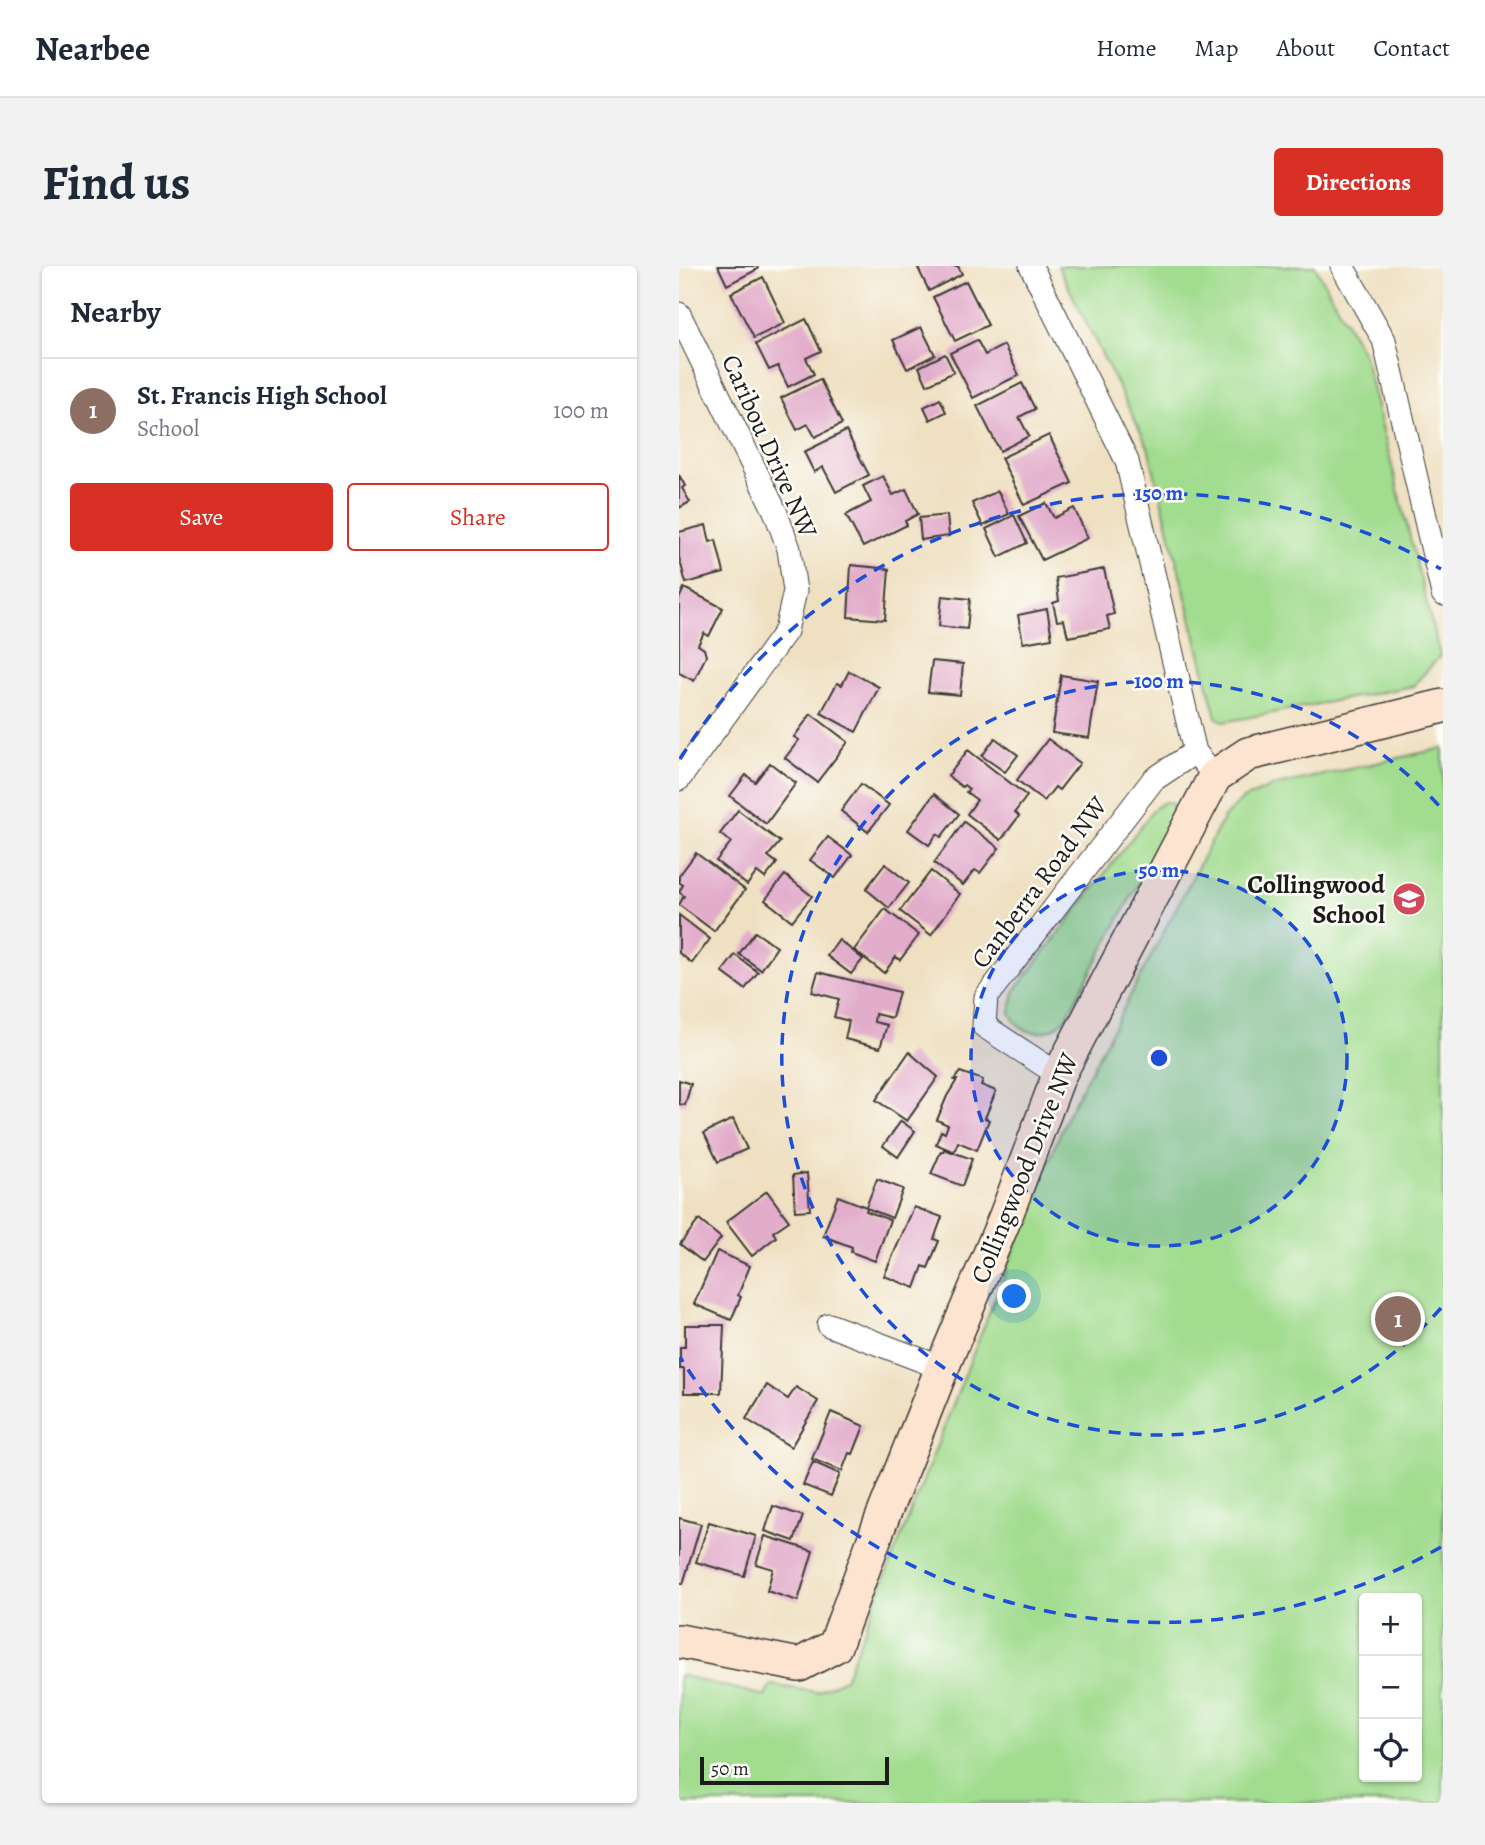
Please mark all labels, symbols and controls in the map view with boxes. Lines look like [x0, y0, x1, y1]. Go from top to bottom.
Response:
text: Nearbee [35, 26, 150, 71]
text: Home [1096, 32, 1157, 64]
text: Map [1195, 32, 1239, 64]
text: About [1277, 32, 1335, 64]
text: Contact [1373, 32, 1450, 64]
button: Directions [1274, 148, 1443, 216]
text: Find us [42, 149, 190, 216]
text: Nearby [70, 292, 161, 332]
street label: Caribou Drive NW [713, 349, 826, 544]
text: St. Francis High School [137, 378, 387, 413]
text: 1 [89, 395, 97, 426]
text: 100 m [553, 395, 609, 426]
text: School [137, 413, 199, 444]
text: 150 m [1135, 479, 1184, 507]
button: Save [70, 483, 333, 551]
button: Share [347, 483, 609, 551]
text: 100 m [1134, 667, 1184, 695]
street label: Canberra Road NW [963, 789, 1116, 975]
text: 50 m [1139, 856, 1180, 884]
place label: Collingwood School [1247, 867, 1386, 932]
school or university icon: Collingwood School [1390, 880, 1428, 918]
centre of rings [1147, 1046, 1171, 1070]
street label: Collingwood Drive NW [962, 1047, 1087, 1288]
your location [997, 1279, 1031, 1313]
pin: 1 [1375, 1293, 1421, 1345]
map controls [1359, 1593, 1422, 1782]
button: + [1359, 1593, 1422, 1656]
button: − [1359, 1656, 1422, 1719]
button: locate [1359, 1719, 1422, 1782]
scale bar [700, 1754, 889, 1786]
text: 50 m [711, 1756, 749, 1782]

